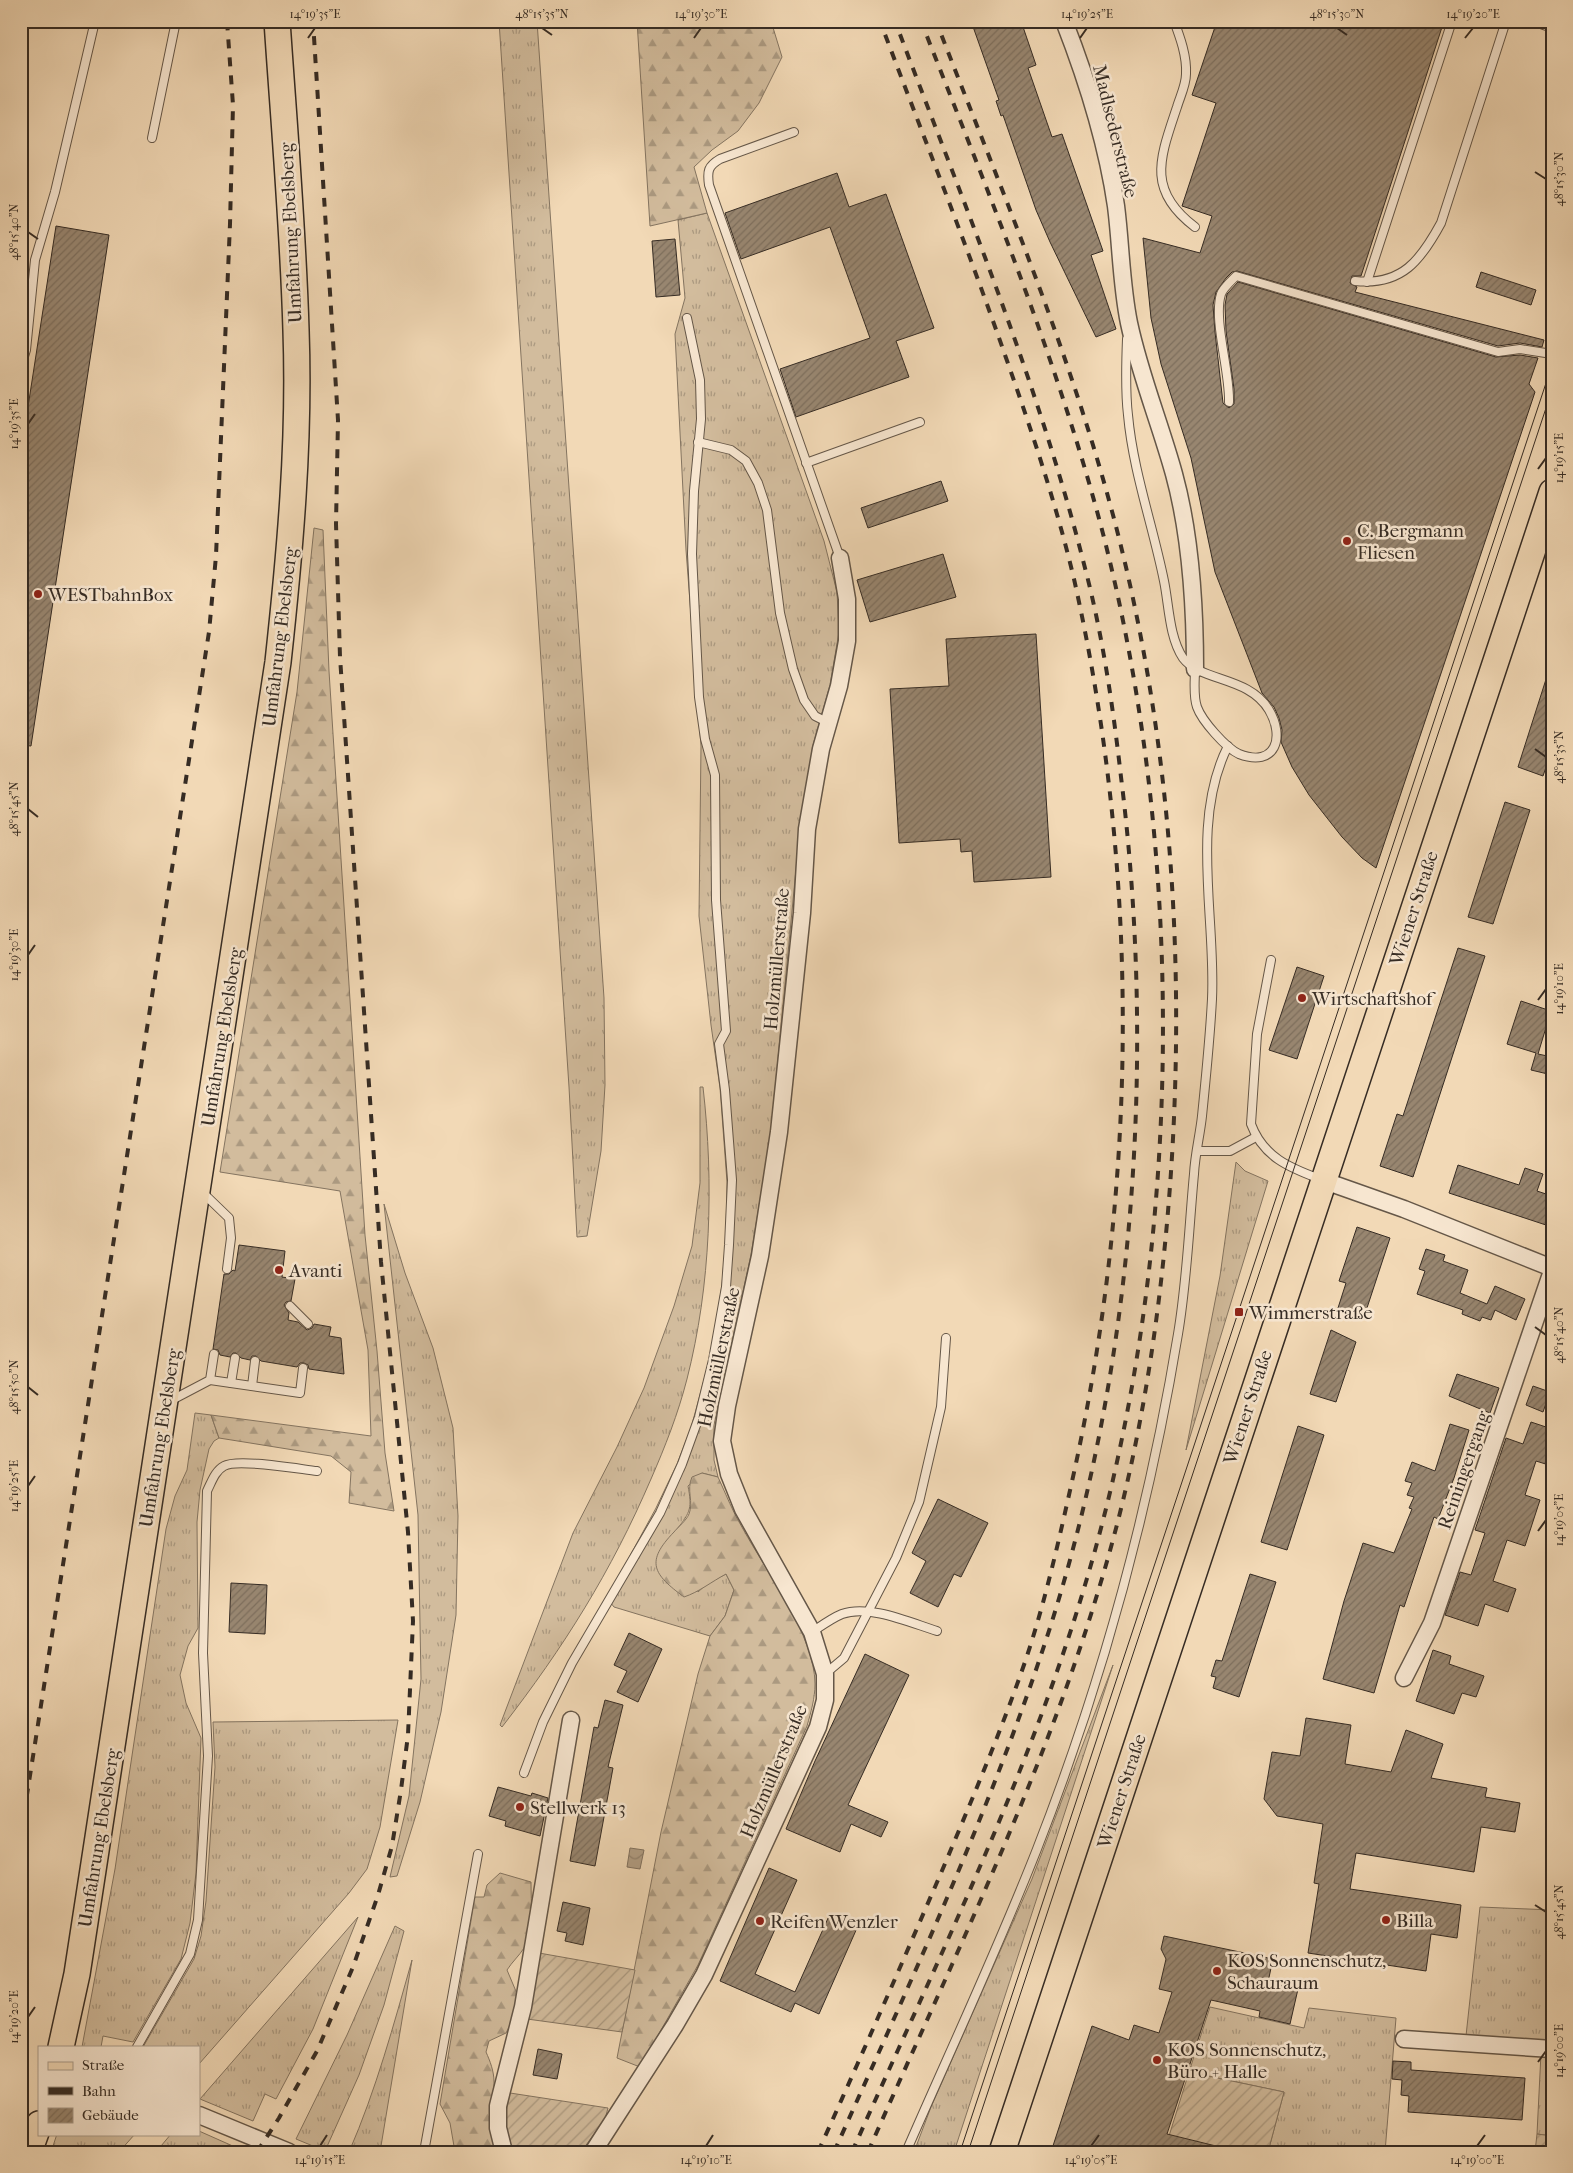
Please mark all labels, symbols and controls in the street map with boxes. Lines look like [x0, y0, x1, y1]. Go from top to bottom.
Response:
text: 14°19'35"E [290, 7, 341, 21]
text: 48°15'35"N [515, 7, 569, 21]
text: 14°19'30"E [675, 7, 727, 21]
text: 14°19'25"E [1061, 7, 1113, 21]
text: 48°15'30"N [1310, 7, 1364, 21]
text: 14°19'20"E [1446, 7, 1500, 21]
street label: Madlsederstraße [1088, 62, 1142, 200]
street label: Umfahrung Ebelsberg [275, 141, 307, 324]
text: 48°15'30"N [1552, 152, 1566, 206]
text: 48°15'40"N [7, 204, 21, 260]
text: 14°19'35"E [7, 399, 21, 450]
text: 14°19'15"E [1552, 433, 1566, 483]
place label: C. Bergmann Fliesen [1357, 520, 1464, 564]
marker: C. Bergmann Fliesen [1341, 535, 1353, 547]
street label: Umfahrung Ebelsberg [258, 545, 302, 728]
place label: WESTbahnBox [47, 584, 173, 606]
marker: WESTbahnBox [32, 588, 44, 600]
text: 48°15'35"N [1552, 730, 1566, 784]
text: 48°15'45"N [7, 781, 21, 837]
street label: Wiener Straße [1385, 848, 1443, 969]
street label: Holzmüllerstraße [760, 887, 794, 1031]
text: 14°19'30"E [7, 929, 21, 981]
street label: Umfahrung Ebelsberg [197, 945, 247, 1128]
text: 14°19'10"E [1552, 963, 1566, 1015]
place label: Wirtschaftshof [1311, 988, 1436, 1010]
marker: Wirtschaftshof [1296, 992, 1308, 1004]
place label: Avanti [288, 1260, 343, 1282]
marker: Avanti [273, 1264, 285, 1276]
street label: Holzmüllerstraße [693, 1285, 745, 1429]
place label: Wimmerstraße [1248, 1302, 1373, 1324]
marker: Wimmerstraße [1233, 1306, 1245, 1318]
text: 48°15'40"N [1552, 1307, 1566, 1363]
street label: Umfahrung Ebelsberg [135, 1346, 185, 1529]
street label: Wiener Straße [1219, 1347, 1277, 1468]
text: 48°15'50"N [7, 1359, 21, 1415]
street label: Reiningergang [1433, 1407, 1495, 1532]
text: 14°19'25"E [7, 1460, 21, 1512]
text: 14°19'05"E [1552, 1494, 1566, 1546]
street label: Holzmüllerstraße [736, 1701, 812, 1841]
street label: Wiener Straße [1093, 1731, 1151, 1852]
street label: Umfahrung Ebelsberg [74, 1746, 124, 1929]
place label: Stellwerk 13 [530, 1797, 626, 1819]
marker: Stellwerk 13 [514, 1801, 526, 1813]
text: 48°15'45"N [1552, 1884, 1566, 1940]
place label: Billa [1396, 1910, 1433, 1932]
place label: Reifen Wenzler [770, 1911, 899, 1933]
marker: Billa [1380, 1914, 1392, 1926]
marker: Reifen Wenzler [754, 1915, 766, 1927]
place label: KOS Sonnenschutz, Schauraum [1227, 1950, 1386, 1994]
marker: KOS Sonnenschutz, Schauraum [1211, 1965, 1223, 1977]
text: 14°19'20"E [7, 1990, 21, 2044]
text: 14°19'00"E [1552, 2024, 1566, 2078]
place label: KOS Sonnenschutz, Büro + Halle [1167, 2039, 1326, 2083]
legend [38, 2046, 200, 2136]
marker: KOS Sonnenschutz, Büro + Halle [1151, 2054, 1163, 2066]
text: Straße [82, 2056, 125, 2074]
text: Bahn [82, 2082, 116, 2100]
text: Gebäude [82, 2106, 139, 2124]
text: 14°19'15"E [295, 2153, 345, 2167]
text: 14°19'10"E [680, 2153, 732, 2167]
text: 14°19'05"E [1065, 2153, 1117, 2167]
text: 14°19'00"E [1450, 2153, 1504, 2167]

